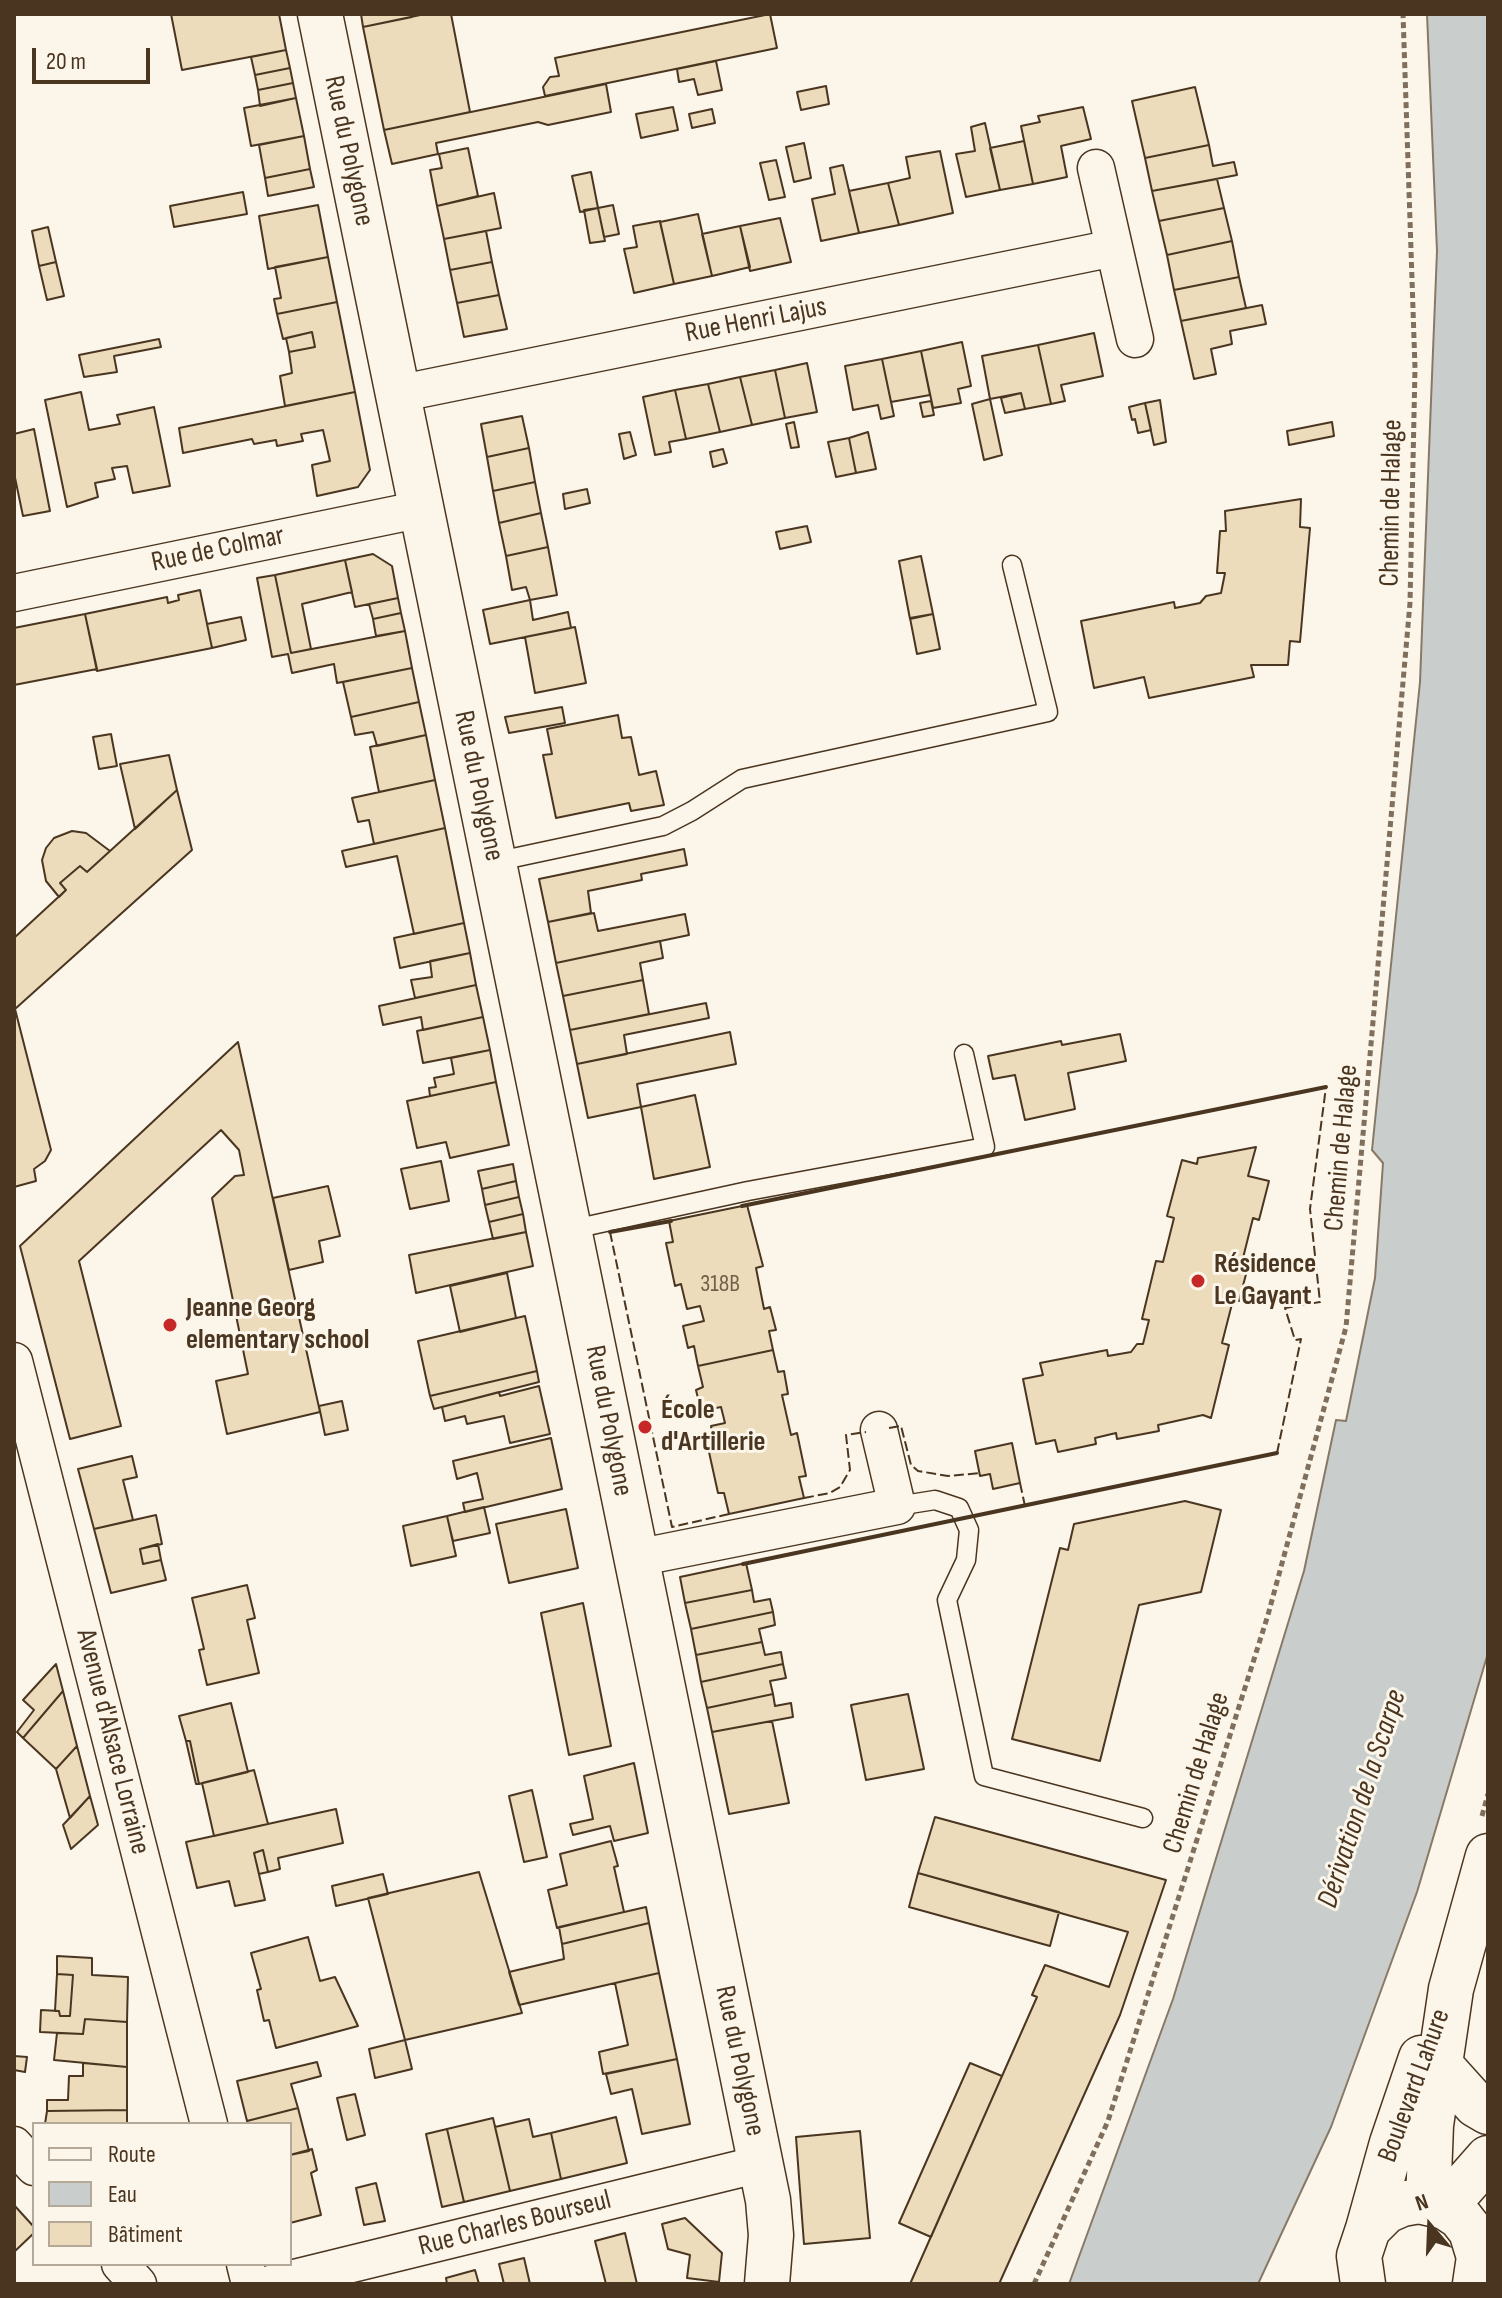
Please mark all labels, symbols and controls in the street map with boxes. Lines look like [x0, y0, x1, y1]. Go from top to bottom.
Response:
scale bar [36, 32, 154, 82]
text: 20 m [46, 47, 86, 76]
street label: Rue du Polygone [316, 73, 380, 229]
street label: Rue Henri Lajus [682, 291, 830, 351]
street label: Chemin de Halage [1374, 419, 1410, 587]
street label: Rue de Colmar [149, 520, 287, 580]
street label: Rue du Polygone [446, 708, 510, 864]
street label: Chemin de Halage [1318, 1063, 1366, 1233]
place label: Résidence Le Gayant [1214, 1248, 1316, 1314]
house number: 318B [700, 1271, 740, 1299]
marker: Résidence Le Gayant [1189, 1272, 1207, 1290]
place label: Jeanne Georg elementary school [186, 1292, 369, 1358]
marker: Jeanne Georg elementary school [161, 1316, 179, 1334]
street label: Rue du Polygone [577, 1343, 639, 1499]
place label: École d'Artillerie [661, 1394, 766, 1460]
marker: École d'Artillerie [636, 1418, 654, 1436]
street label: Avenue d'Alsace Lorraine [68, 1626, 156, 1858]
water label: Dérivation de la Scarpe [1311, 1686, 1415, 1912]
street label: Chemin de Halage [1157, 1688, 1237, 1858]
street label: Rue du Polygone [707, 1983, 771, 2139]
street label: Boulevard Lahure [1372, 2005, 1458, 2167]
legend [32, 2122, 292, 2266]
text: Route [108, 2140, 156, 2169]
text: Eau [108, 2180, 137, 2209]
street label: Rue Charles Bourseul [415, 2184, 615, 2264]
north arrow [1390, 2186, 1470, 2266]
text: N [1412, 2188, 1432, 2218]
text: Bâtiment [108, 2220, 183, 2249]

